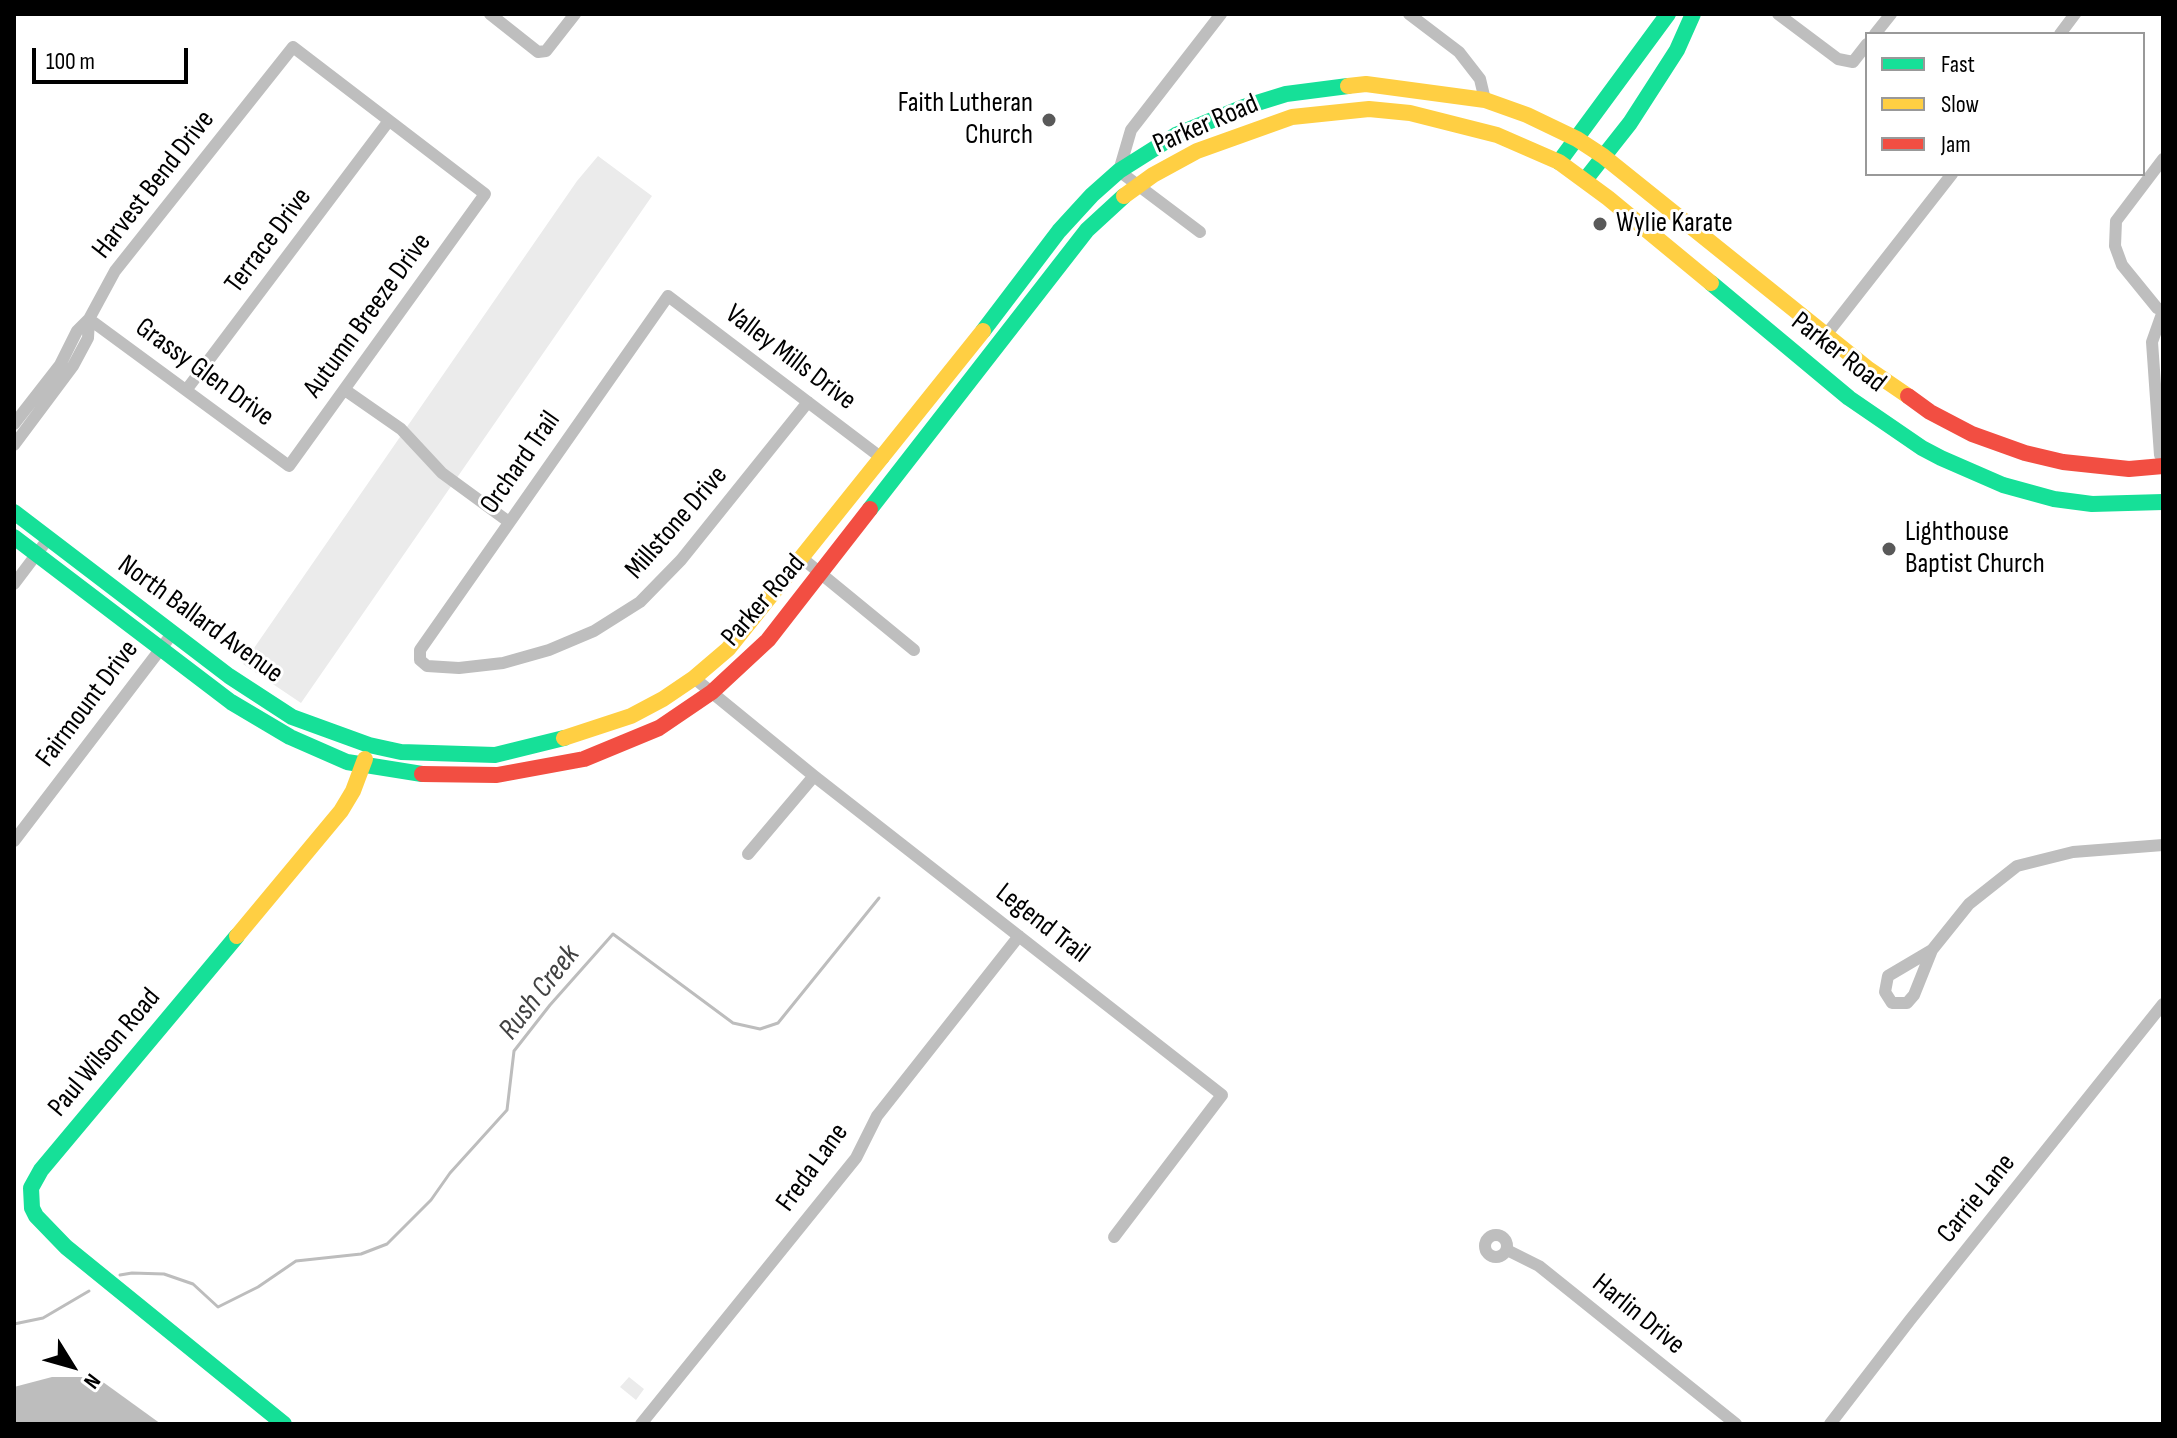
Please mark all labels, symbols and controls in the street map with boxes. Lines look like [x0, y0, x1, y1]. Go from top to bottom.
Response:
scale bar [36, 32, 192, 82]
legend [1865, 32, 2145, 176]
text: 100 m [46, 47, 95, 76]
text: Fast [1941, 50, 1975, 79]
place label: Faith Lutheran Church [898, 87, 1033, 153]
street label: Parker Road [1148, 88, 1264, 162]
text: Slow [1941, 90, 1979, 119]
street label: Harvest Bend Drive [86, 104, 222, 266]
marker: Faith Lutheran Church [1040, 111, 1058, 129]
text: Jam [1941, 130, 1971, 159]
street label: Terrace Drive [219, 182, 319, 300]
place label: Wylie Karate [1616, 207, 1733, 241]
marker: Wylie Karate [1591, 215, 1609, 233]
street label: Autumn Breeze Drive [297, 227, 439, 405]
street label: Valley Mills Drive [718, 298, 862, 418]
street label: Parker Road [1784, 306, 1892, 400]
street label: Grassy Glen Drive [128, 311, 280, 435]
street label: Orchard Trail [474, 405, 568, 521]
street label: Millstone Drive [619, 460, 735, 586]
place label: Lighthouse Baptist Church [1905, 516, 2045, 582]
marker: Lighthouse Baptist Church [1880, 540, 1898, 558]
street label: Parker Road [715, 548, 813, 654]
street label: North Ballard Avenue [111, 549, 289, 691]
street label: Fairmount Drive [30, 634, 146, 774]
street label: Legend Trail [988, 877, 1096, 971]
water label: Rush Creek [492, 938, 588, 1048]
street label: Paul Wilson Road [42, 982, 168, 1124]
street label: Freda Lane [770, 1117, 856, 1219]
street label: Carrie Lane [1931, 1148, 2023, 1250]
street label: Harlin Drive [1585, 1268, 1691, 1362]
north arrow [32, 1326, 112, 1406]
text: N [77, 1368, 106, 1394]

